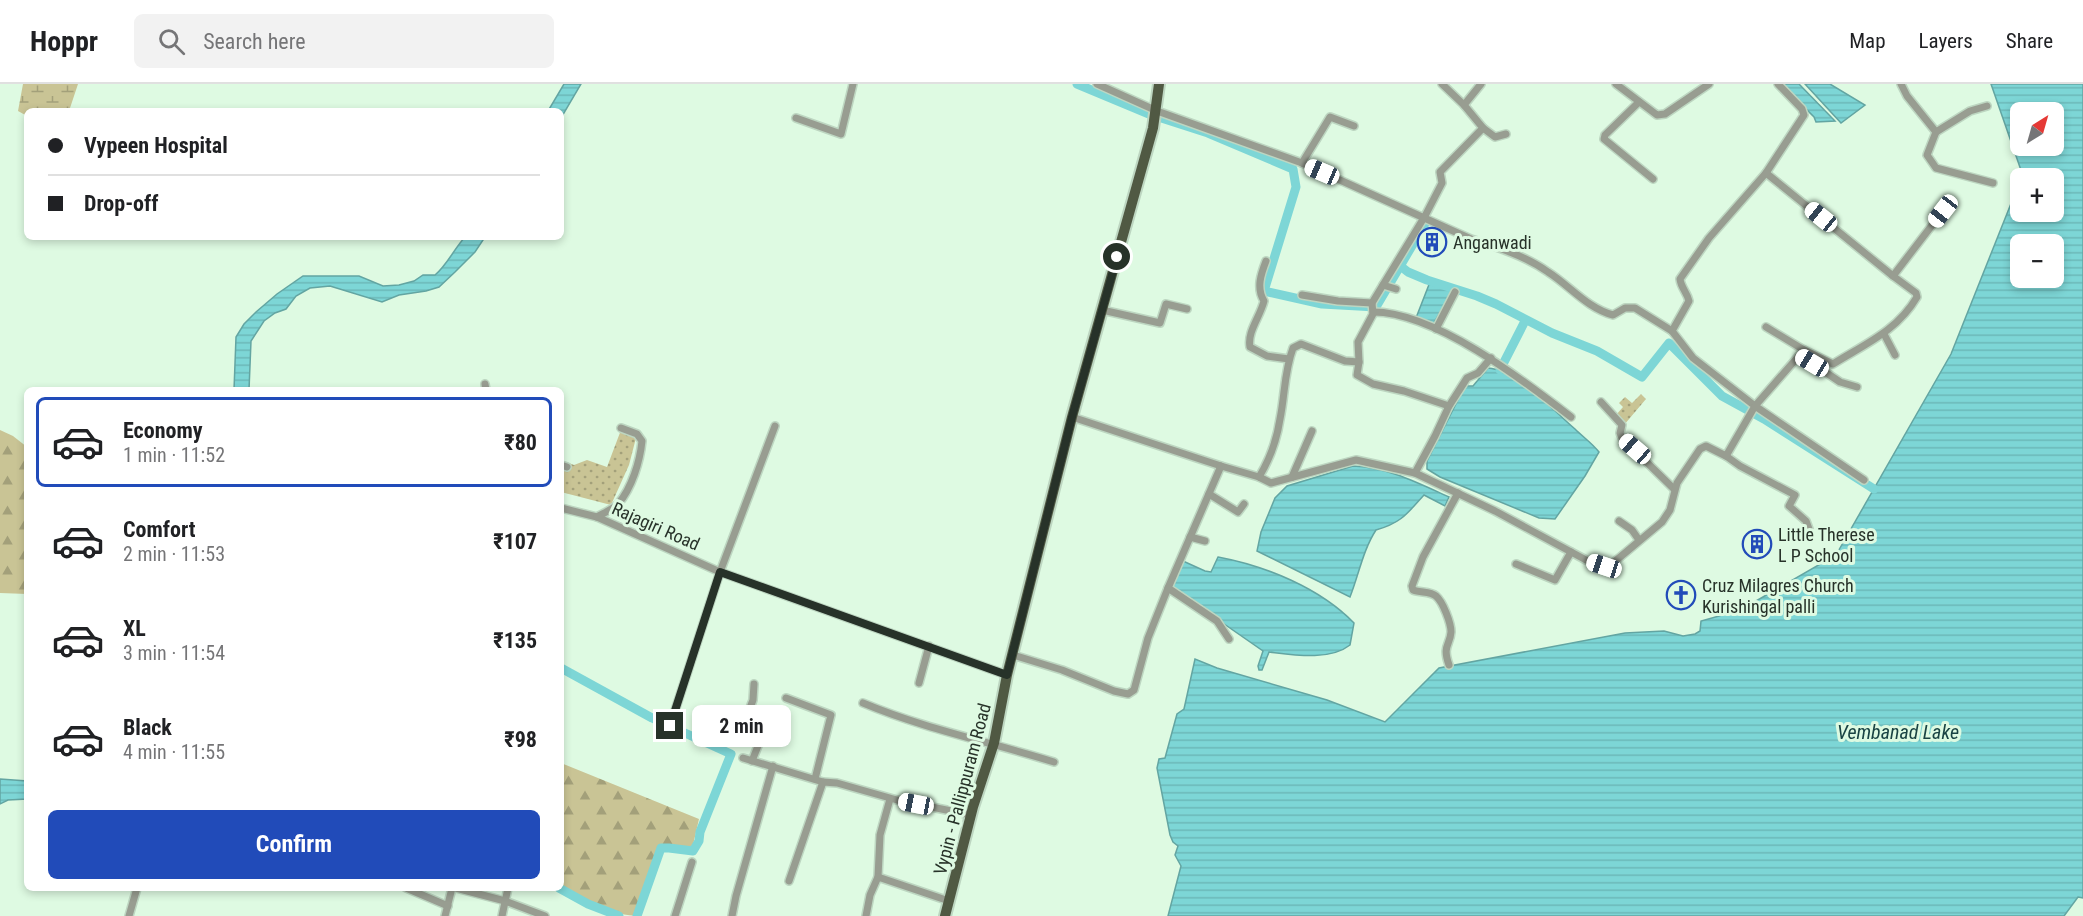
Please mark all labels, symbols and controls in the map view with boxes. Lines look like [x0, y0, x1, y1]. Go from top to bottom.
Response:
search box [134, 14, 554, 68]
text: Hoppr [30, 25, 98, 58]
icon: search [155, 25, 188, 58]
text: Search here [203, 29, 305, 54]
text: Map [1849, 29, 1886, 53]
text: Layers [1919, 29, 1973, 53]
text: Share [2006, 29, 2053, 53]
north arrow [2010, 102, 2064, 156]
map controls [2010, 102, 2064, 288]
text: Vypeen Hospital [84, 133, 228, 158]
car [1302, 157, 1342, 187]
button: + [2010, 168, 2064, 222]
text: Drop-off [84, 191, 158, 216]
car [1925, 191, 1961, 231]
car [1801, 199, 1841, 235]
building icon: Anganwadi [1416, 226, 1448, 258]
place label: Anganwadi [1453, 232, 1532, 253]
button: − [2010, 234, 2064, 288]
route start [1103, 243, 1130, 270]
car [1792, 346, 1832, 380]
icon: car [51, 415, 105, 469]
text: Economy [123, 418, 203, 443]
text: ₹80 [504, 430, 537, 455]
car [1616, 430, 1654, 468]
text: 1 min · 11:52 [123, 443, 225, 467]
street label: Rajagiri Road [609, 497, 703, 555]
icon: car [51, 514, 105, 568]
text: Comfort [123, 517, 196, 542]
place label: Little Therese L P School [1778, 524, 1875, 566]
building icon: Little Therese L P School [1741, 528, 1773, 560]
text: ₹107 [493, 529, 537, 554]
text: 2 min · 11:53 [123, 542, 225, 566]
car [1584, 552, 1624, 580]
place label: Cruz Milagres Church Kurishingal palli [1702, 575, 1854, 617]
church icon: Cruz Milagres Church Kurishingal palli [1665, 579, 1697, 611]
icon: car [51, 613, 105, 667]
text: XL [123, 616, 146, 641]
text: ₹135 [493, 628, 537, 653]
text: 3 min · 11:54 [123, 641, 225, 665]
street label: Vypin - Pallippuram Road [929, 701, 995, 877]
callout: 2 min [691, 705, 790, 747]
icon: car [51, 712, 105, 766]
route end [656, 712, 683, 739]
text: 2 min [719, 714, 764, 738]
text: Black [123, 715, 172, 740]
water label: Vembanad Lake [1837, 720, 1959, 744]
text: ₹98 [504, 727, 537, 752]
text: 4 min · 11:55 [123, 740, 225, 764]
car [897, 792, 935, 816]
button: Confirm [48, 810, 540, 879]

